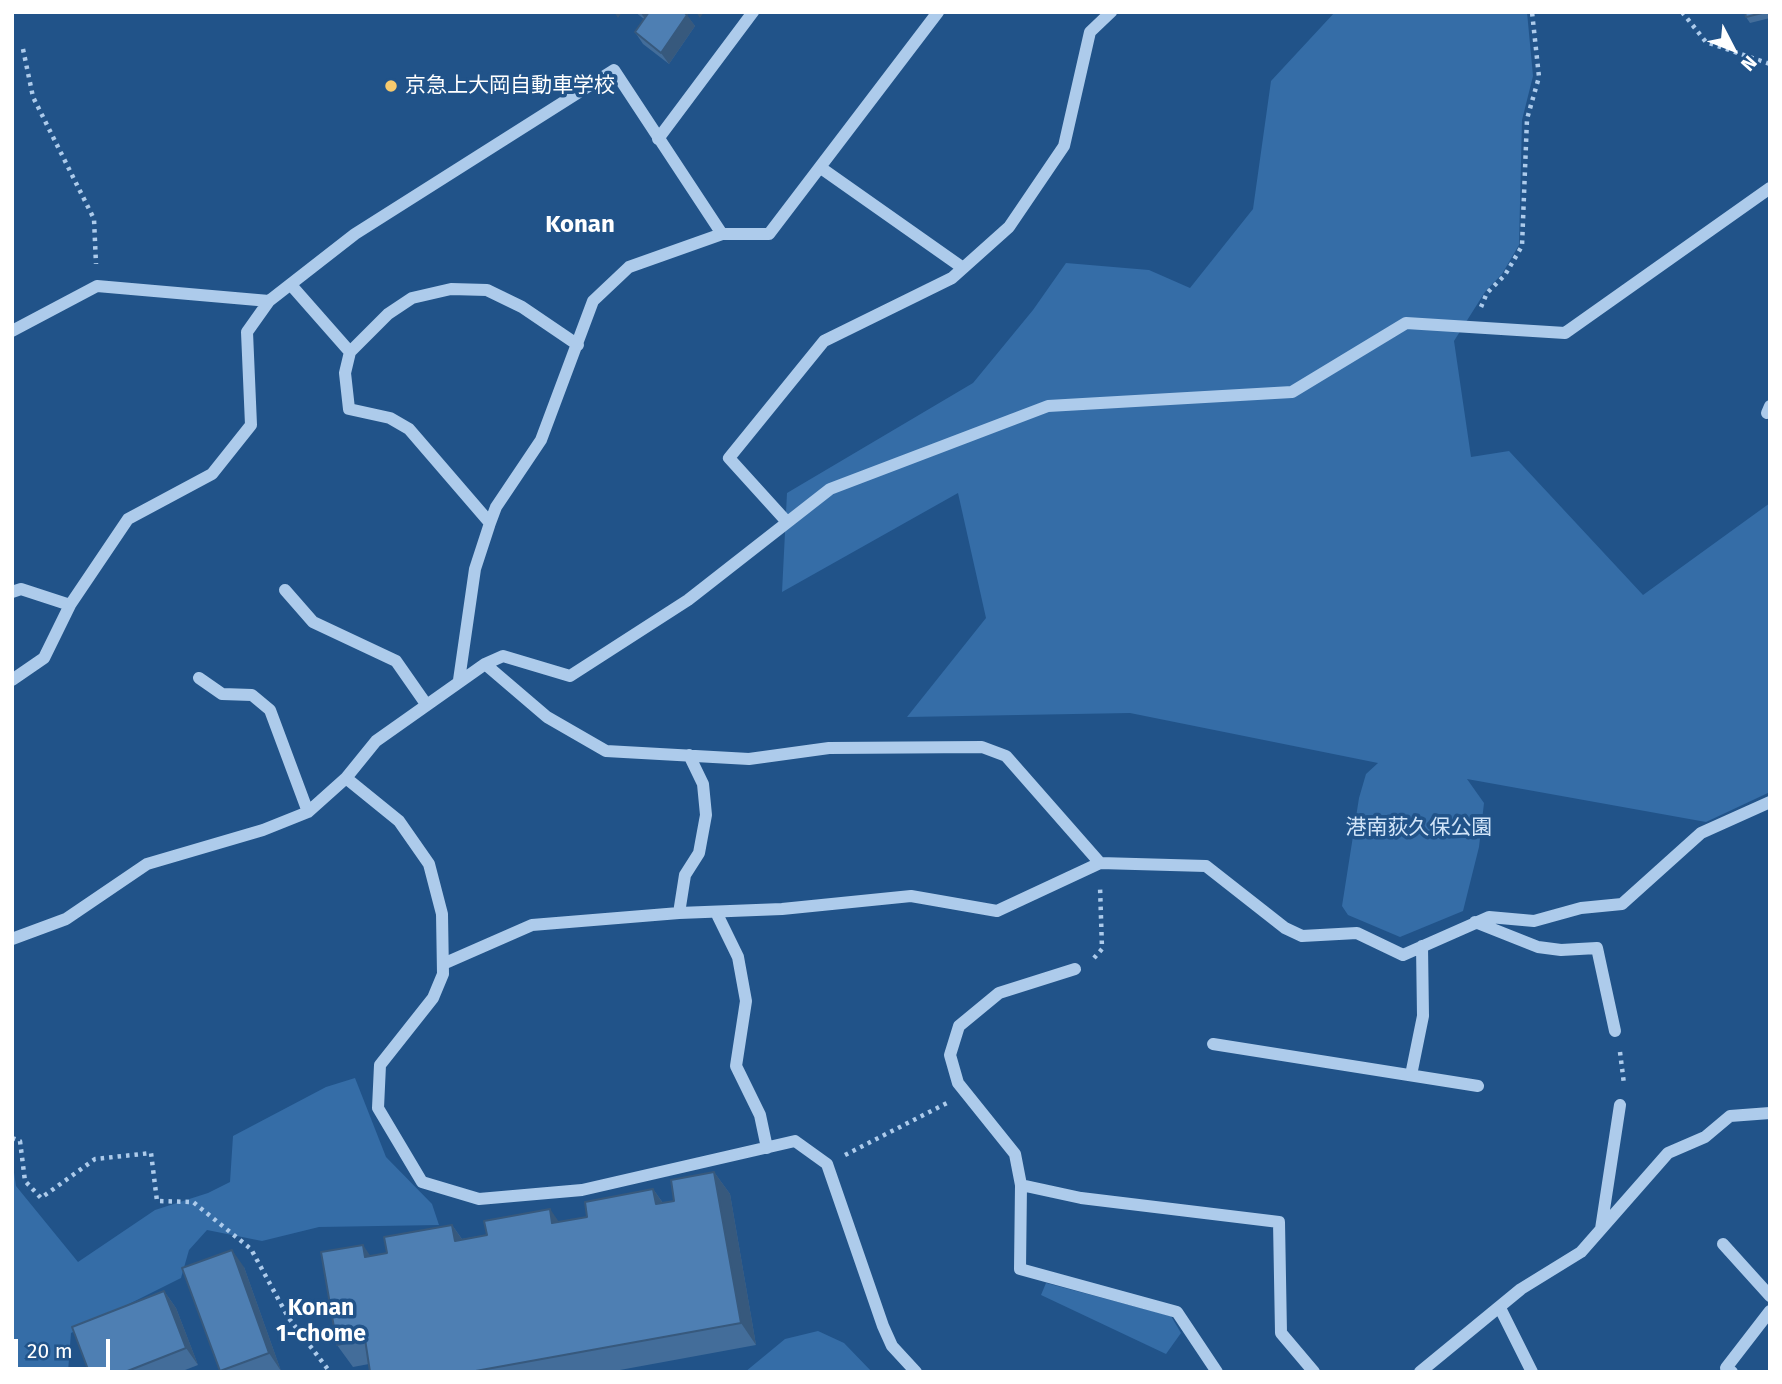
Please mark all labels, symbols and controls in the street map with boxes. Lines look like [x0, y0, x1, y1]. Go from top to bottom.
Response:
north arrow [1698, 14, 1768, 84]
text: N [1736, 51, 1762, 76]
place label: 京急上大岡自動車学校 [405, 73, 615, 99]
marker: 京急上大岡自動車学校 [383, 78, 399, 94]
district label: Konan [545, 211, 615, 239]
park label: 港南荻久保公園 [1346, 815, 1492, 841]
district label: Konan 1-chome [276, 1295, 366, 1349]
scale bar [18, 1324, 114, 1368]
text: 20 m [27, 1338, 73, 1364]

